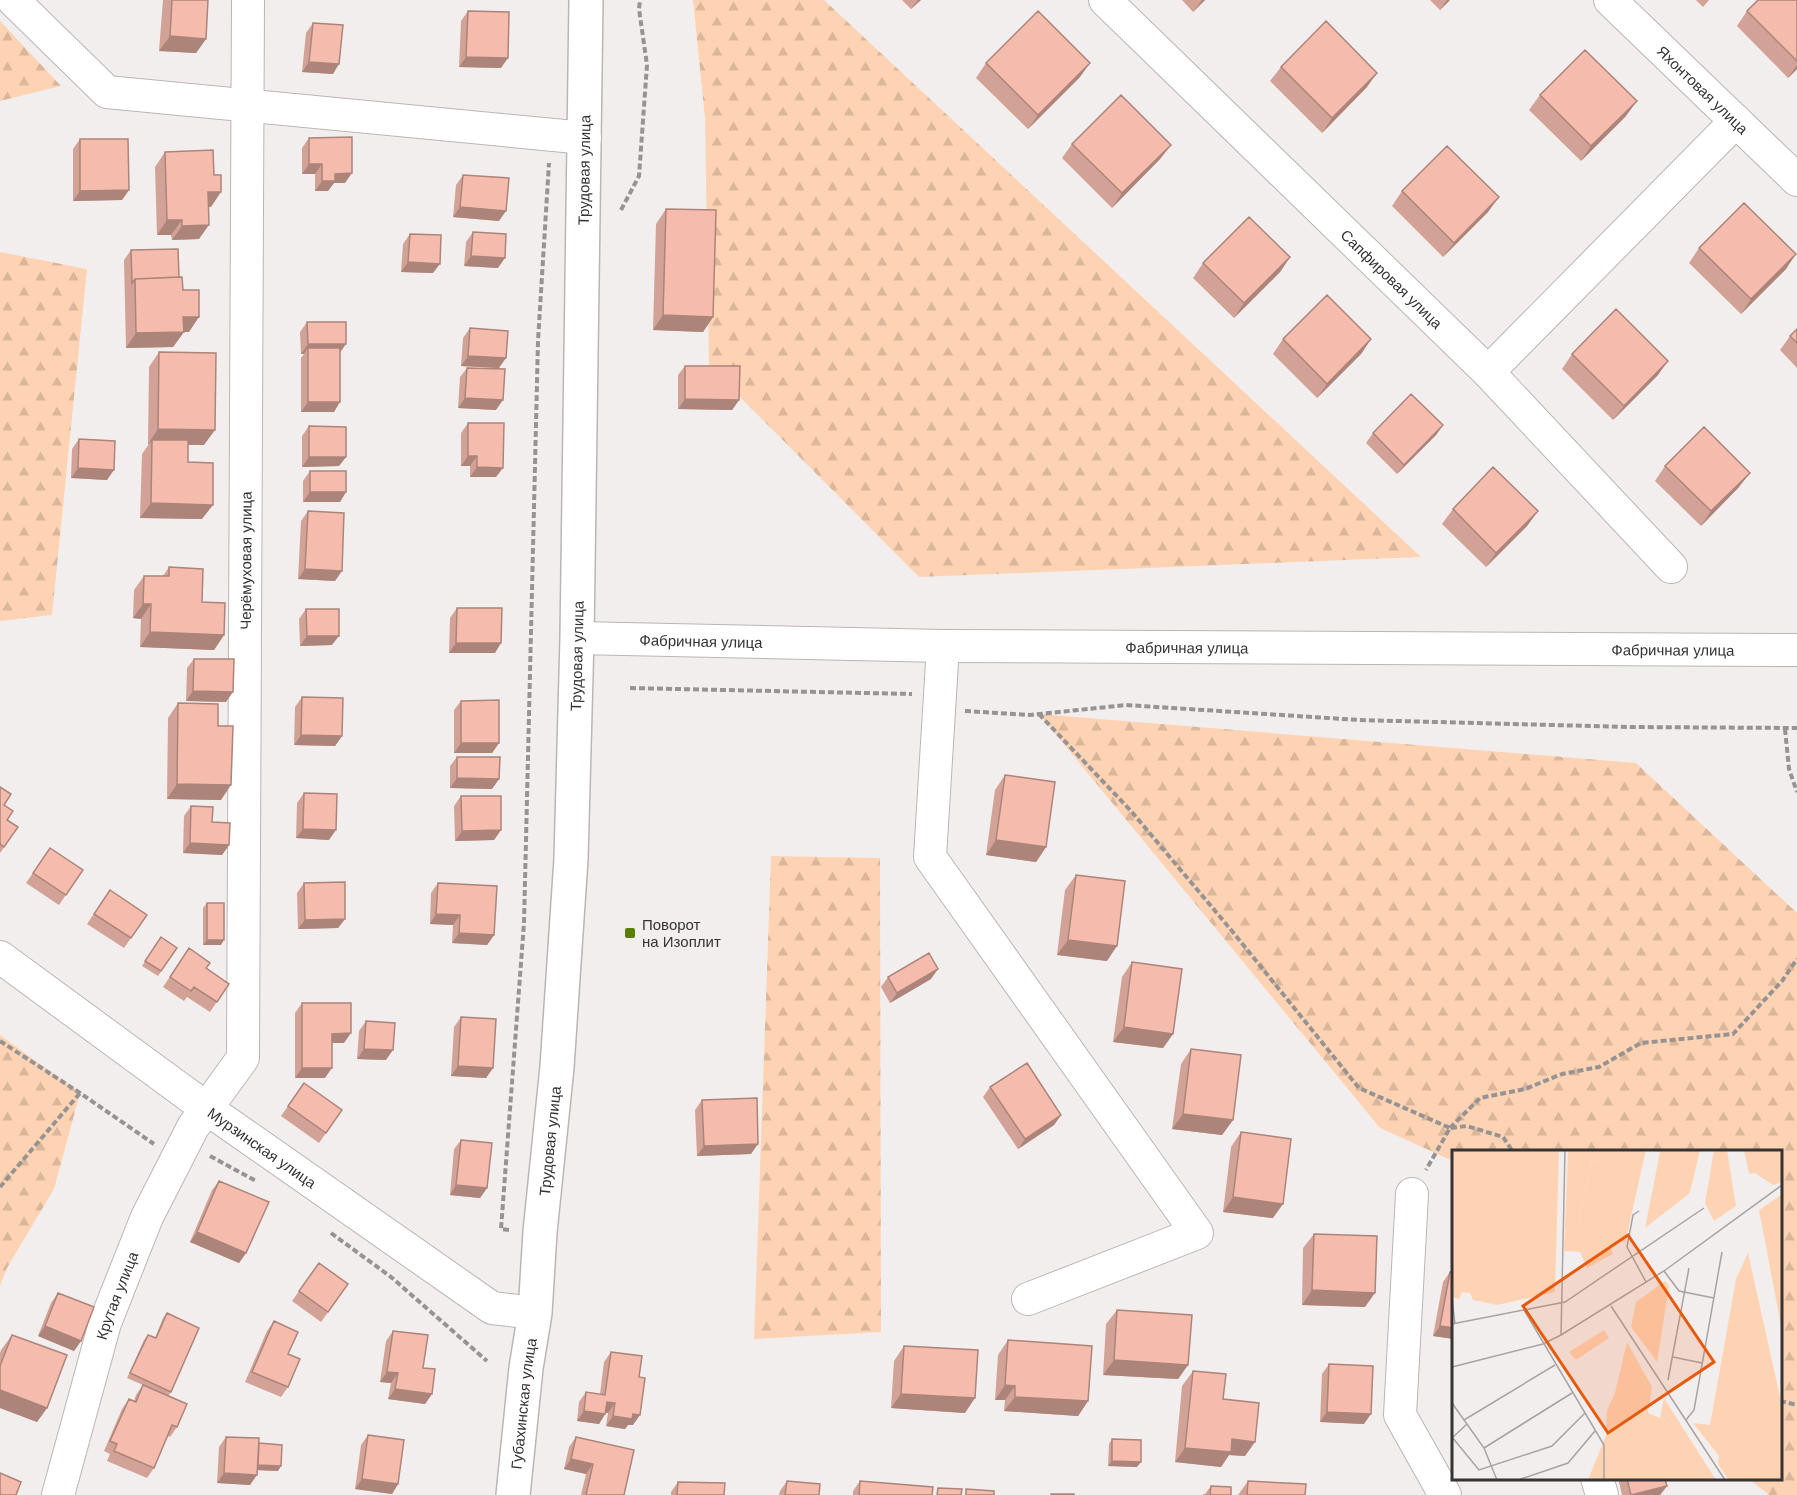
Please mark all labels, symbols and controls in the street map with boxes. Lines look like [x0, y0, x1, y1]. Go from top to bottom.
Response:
street label: Яхонтовая улица [1654, 42, 1752, 138]
street label: Трудовая улица [574, 114, 593, 225]
street label: Сапфировая улица [1338, 226, 1447, 332]
street label: Черёмуховая улица [237, 491, 254, 630]
street label: Трудовая улица [567, 600, 586, 711]
street label: Фабричная улица [639, 631, 763, 651]
street label: Фабричная улица [1125, 638, 1249, 656]
street label: Фабричная улица [1611, 641, 1735, 658]
place label: Поворот на Изоплит [642, 916, 721, 950]
marker: Поворот на Изоплит [623, 926, 637, 940]
street label: Трудовая улица [535, 1085, 564, 1197]
street label: Мурзинская улица [205, 1104, 320, 1191]
inset map [1452, 1150, 1782, 1480]
street label: Крутая улица [92, 1248, 141, 1341]
street label: Губахинская улица [507, 1336, 539, 1470]

